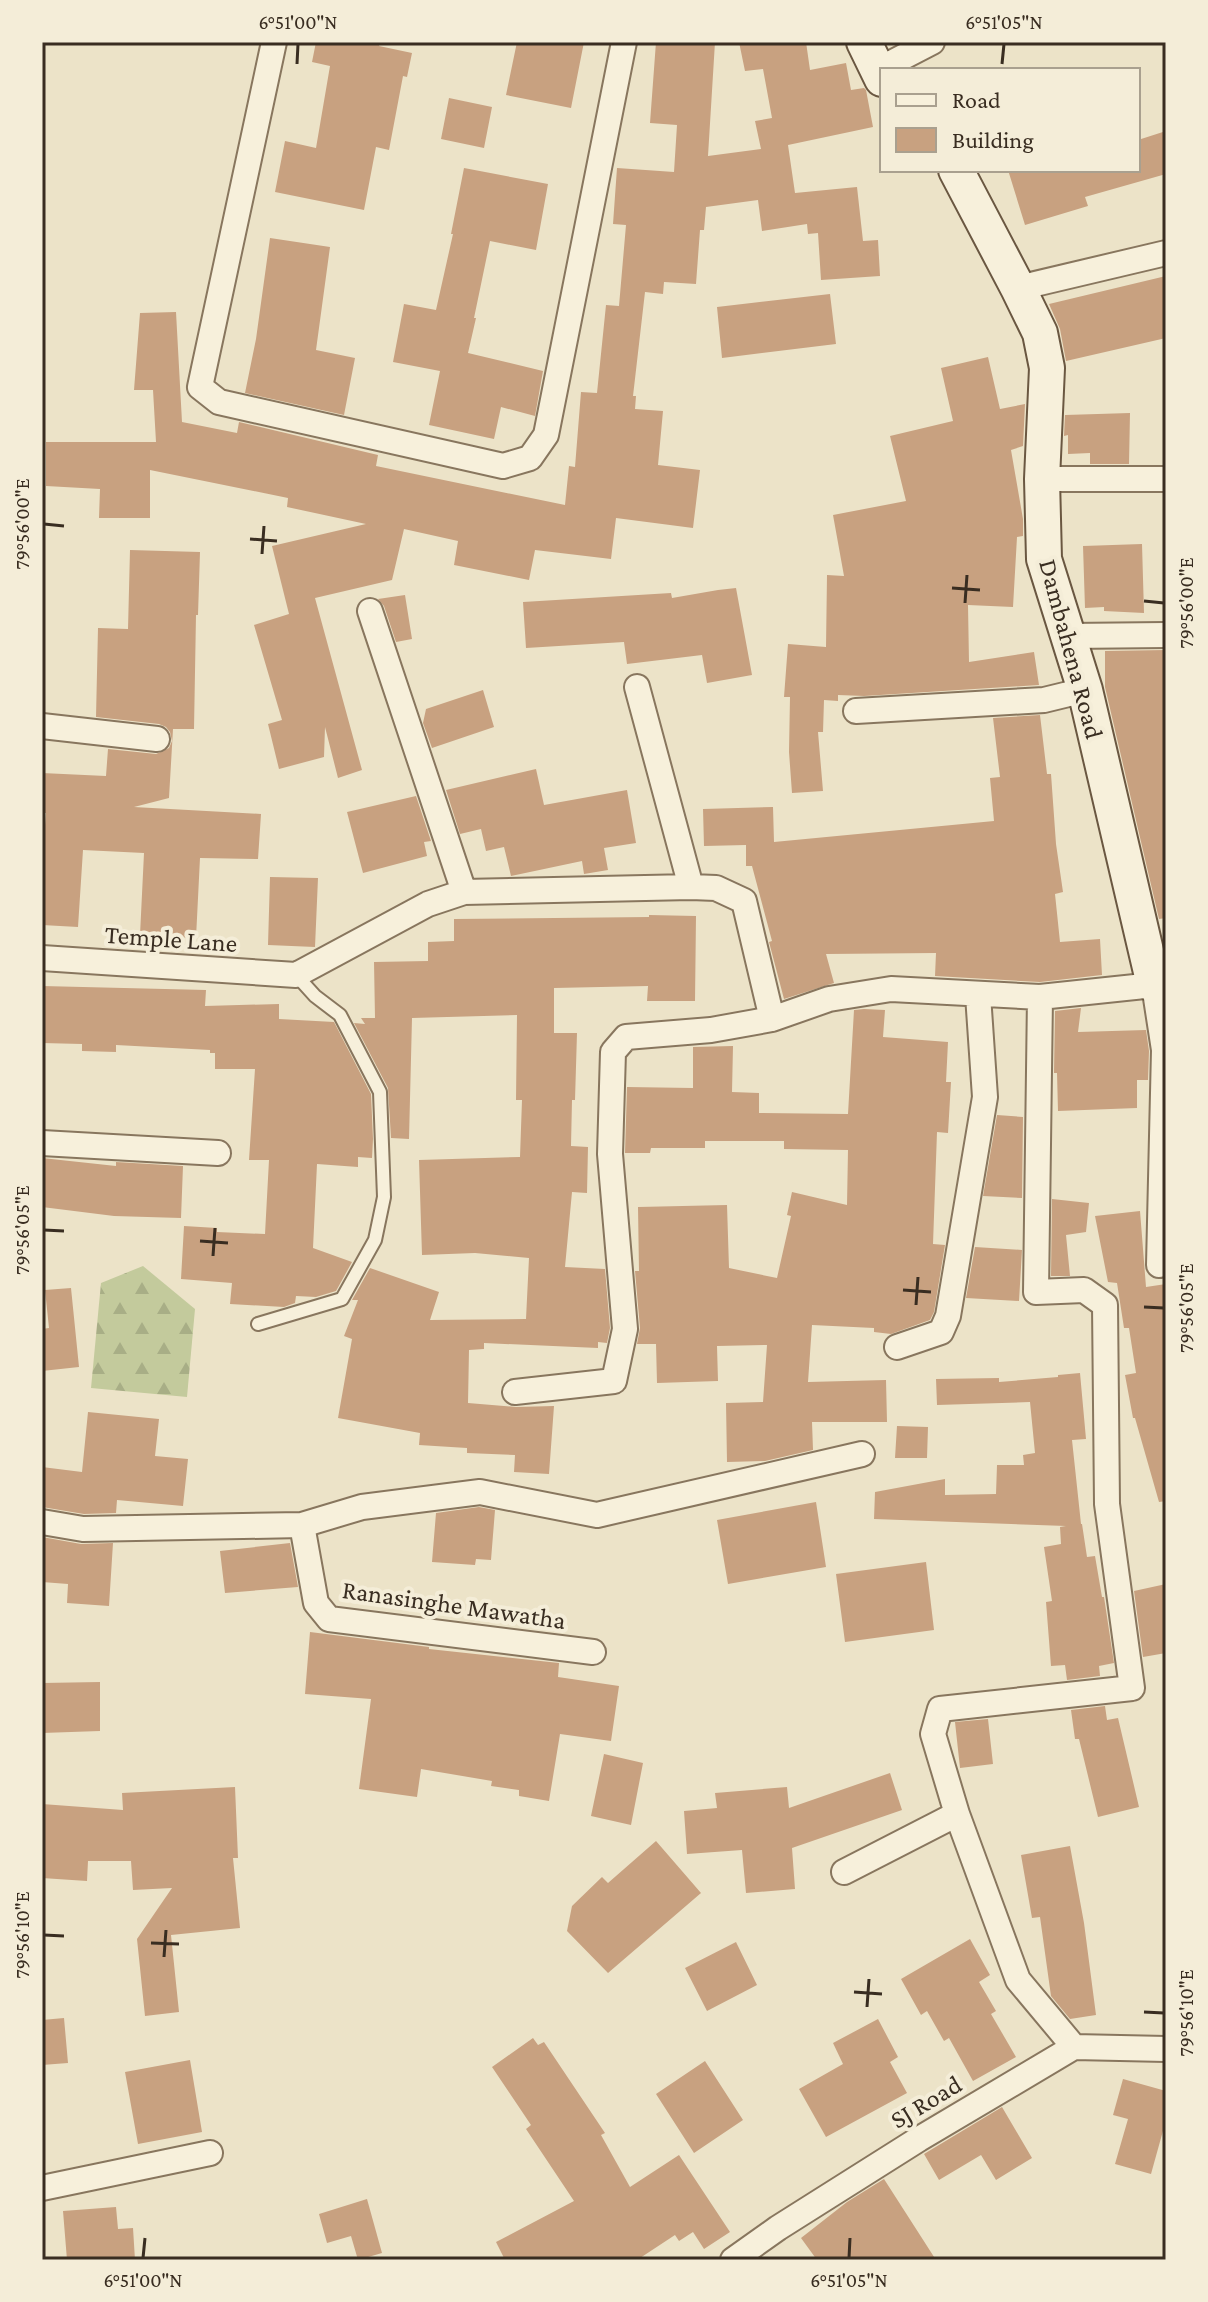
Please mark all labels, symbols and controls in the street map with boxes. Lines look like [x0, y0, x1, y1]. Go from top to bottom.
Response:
text: 6°51'00"N [258, 11, 338, 33]
text: 6°51'05"N [965, 11, 1043, 33]
legend [880, 68, 1140, 172]
text: Road [952, 86, 1001, 113]
text: Building [952, 126, 1034, 153]
text: 79°56'00"E [11, 478, 33, 570]
street label: Dambahena Road [1033, 556, 1109, 742]
text: 79°56'00"E [1175, 557, 1197, 649]
street label: Temple Lane [104, 920, 238, 958]
text: 79°56'05"E [11, 1185, 33, 1275]
text: 79°56'05"E [1175, 1263, 1197, 1353]
street label: Ranasinghe Mawatha [341, 1575, 567, 1635]
text: 79°56'10"E [11, 1891, 33, 1979]
text: 79°56'10"E [1175, 1969, 1197, 2057]
street label: SJ Road [885, 2069, 967, 2134]
text: 6°51'00"N [103, 2269, 183, 2291]
text: 6°51'05"N [810, 2269, 888, 2291]

